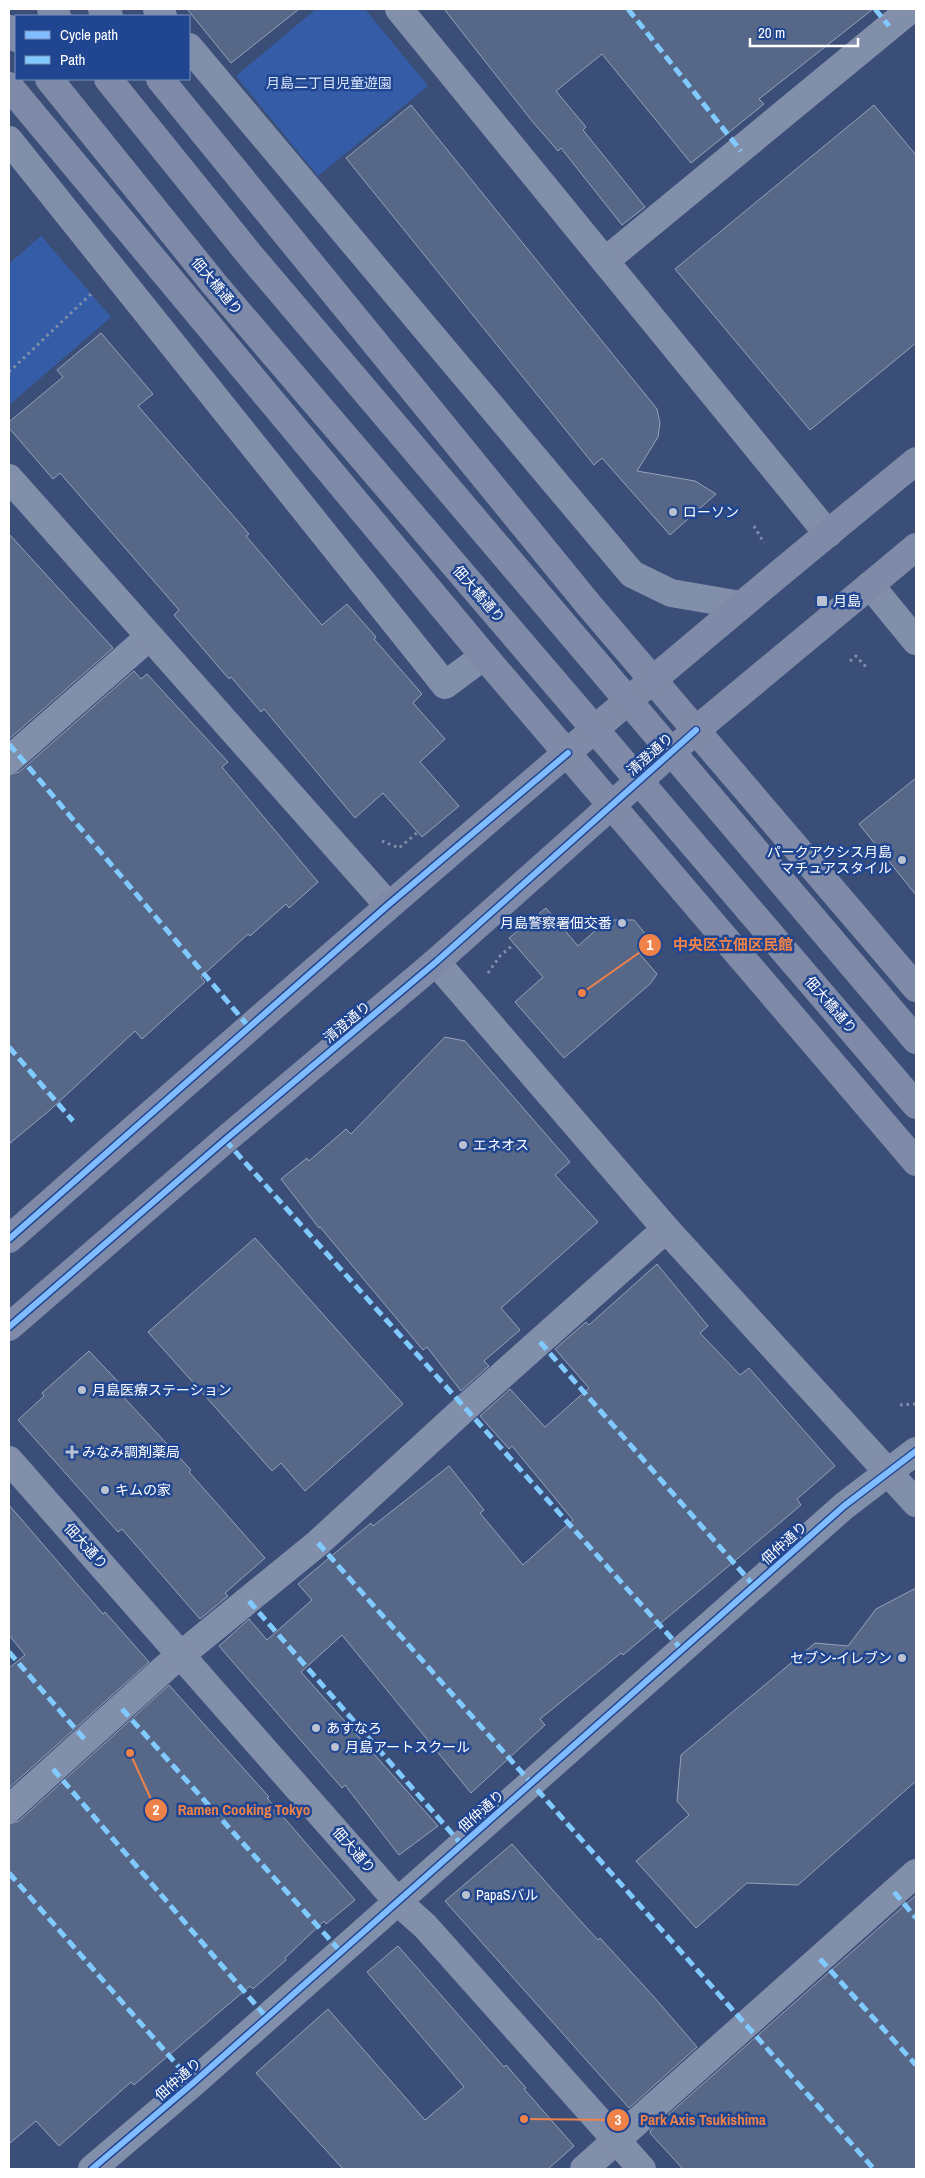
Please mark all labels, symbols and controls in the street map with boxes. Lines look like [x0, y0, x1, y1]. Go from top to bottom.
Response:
legend [15, 15, 190, 80]
scale bar [750, 15, 858, 47]
text: 20 m [758, 22, 785, 43]
text: Cycle path [60, 24, 118, 45]
text: Path [60, 49, 85, 70]
park label: 月島二丁目児童遊園 [266, 74, 392, 92]
street label: 佃大橋通り [188, 253, 246, 319]
place label: ローソン [683, 503, 739, 521]
marker: ローソン [667, 506, 679, 518]
street label: 佃大橋通り [449, 562, 509, 626]
place label: 月島 [833, 592, 861, 610]
marker: 月島 [815, 594, 829, 608]
street label: 清澄通り [623, 729, 677, 779]
place label: パークアクシス月島 マチュアスタイル [767, 843, 892, 877]
marker: パークアクシス月島 マチュアスタイル [896, 854, 908, 866]
place label: 月島警察署佃交番 [500, 914, 612, 932]
marker: 月島警察署佃交番 [616, 917, 628, 929]
callout: 中央区立佃区民館 [638, 930, 803, 960]
text: 1 [647, 934, 654, 955]
text: 中央区立佃区民館 [673, 934, 793, 955]
street label: 佃大橋通り [801, 973, 861, 1037]
street label: 清澄通り [320, 997, 374, 1047]
place label: エネオス [473, 1136, 529, 1154]
marker: エネオス [457, 1139, 469, 1151]
place label: 月島医療ステーション [92, 1381, 232, 1399]
marker: 月島医療ステーション [76, 1384, 88, 1396]
place label: みなみ調剤薬局 [82, 1443, 180, 1461]
marker: みなみ調剤薬局 [66, 1446, 78, 1458]
place label: キムの家 [115, 1481, 171, 1499]
marker: キムの家 [99, 1484, 111, 1496]
street label: 佃仲通り [757, 1518, 811, 1568]
street label: 佃大通り [61, 1519, 111, 1573]
place label: セブン-イレブン [790, 1649, 892, 1667]
marker: セブン-イレブン [896, 1652, 908, 1664]
place label: あすなろ [326, 1719, 382, 1737]
marker: あすなろ [310, 1722, 322, 1734]
place label: 月島アートスクール [345, 1738, 470, 1756]
marker: 月島アートスクール [329, 1741, 341, 1753]
street label: 佃仲通り [454, 1786, 508, 1836]
callout: Ramen Cooking Tokyo [143, 1795, 321, 1825]
text: 2 [153, 1799, 160, 1820]
text: Ramen Cooking Tokyo [178, 1799, 310, 1820]
street label: 佃大通り [329, 1823, 379, 1877]
place label: PapaSバル [476, 1886, 538, 1904]
marker: PapaSバル [460, 1889, 472, 1901]
street label: 佃仲通り [151, 2054, 205, 2104]
callout: Park Axis Tsukishima [605, 2105, 776, 2135]
text: 3 [615, 2109, 622, 2130]
text: Park Axis Tsukishima [640, 2109, 766, 2130]

